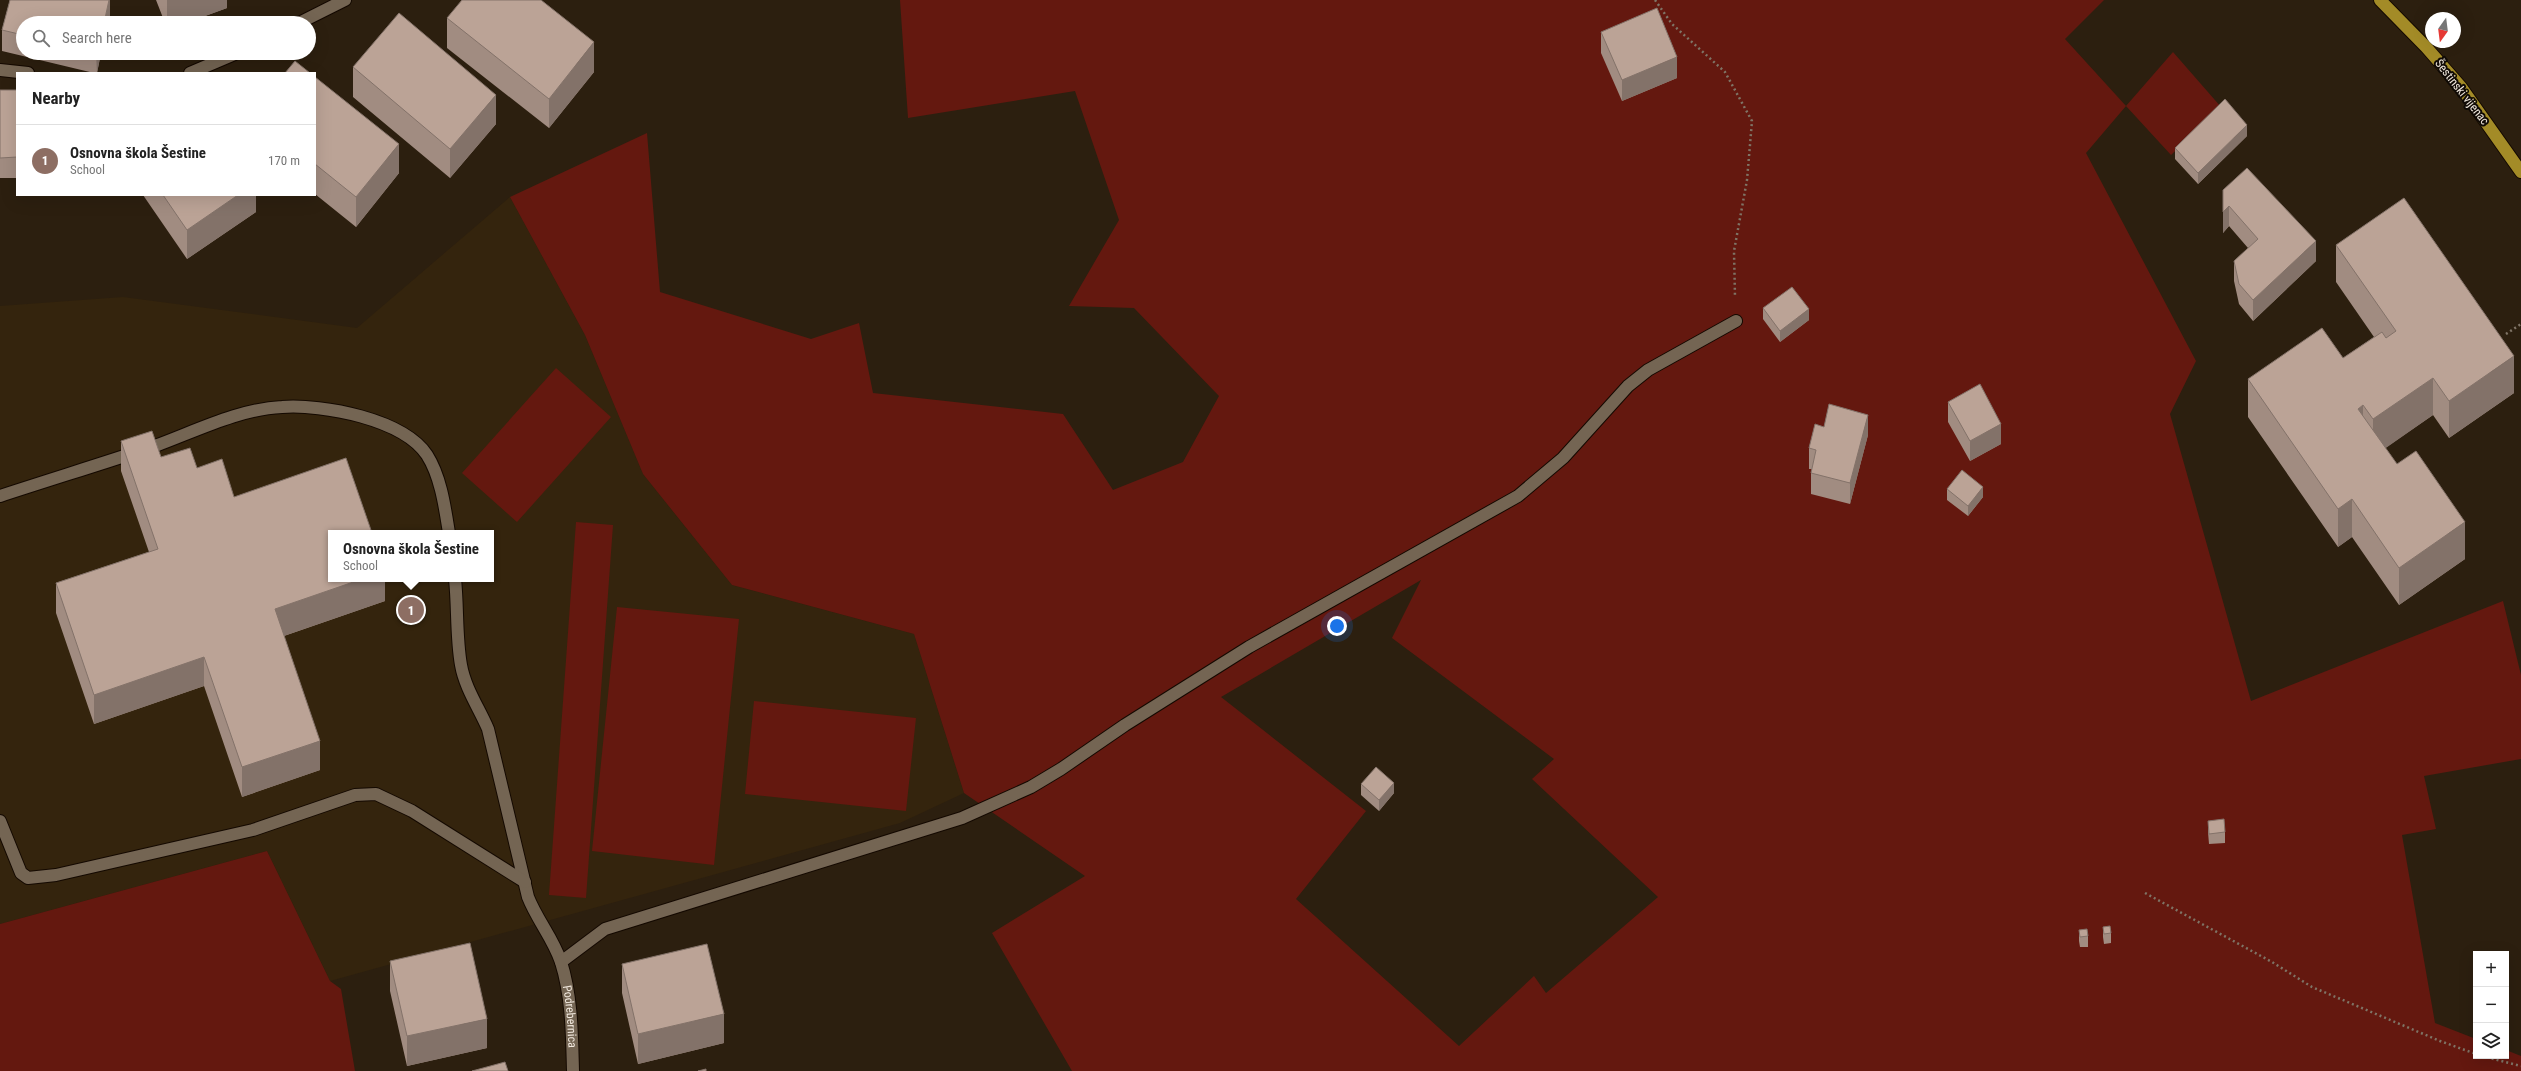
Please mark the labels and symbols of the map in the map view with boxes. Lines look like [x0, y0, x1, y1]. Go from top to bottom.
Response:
north arrow [2425, 12, 2461, 48]
street label: Šestinski vijenac [2432, 56, 2493, 128]
pin: 1 [398, 595, 424, 625]
your location [1327, 616, 1347, 636]
street label: Podrebernica [560, 984, 579, 1048]

